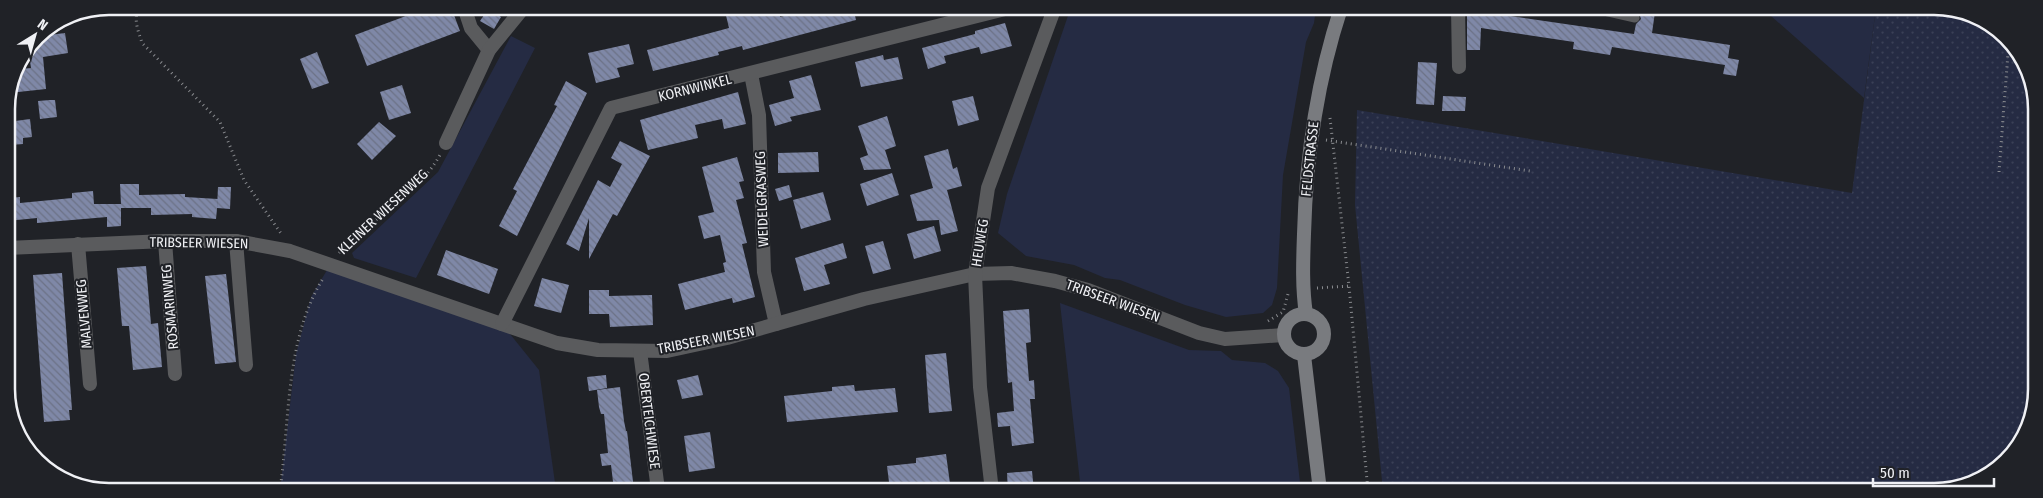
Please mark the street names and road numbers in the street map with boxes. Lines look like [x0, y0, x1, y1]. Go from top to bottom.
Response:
street label: KORNWINKEL [657, 71, 733, 105]
street label: FELDSTRASSE [1298, 120, 1322, 197]
street label: WEIDELGRASWEG [752, 151, 772, 247]
street label: KLEINER WIESENWEG [334, 166, 432, 258]
street label: HEUWEG [968, 218, 992, 268]
street label: TRIBSEER WIESEN [149, 234, 249, 252]
street label: ROSMARINWEG [158, 264, 182, 350]
street label: TRIBSEER WIESEN [1064, 276, 1162, 326]
street label: MALVENWEG [72, 279, 96, 349]
street label: TRIBSEER WIESEN [656, 322, 756, 358]
street label: OBERTEICHWIESE [635, 372, 663, 470]

